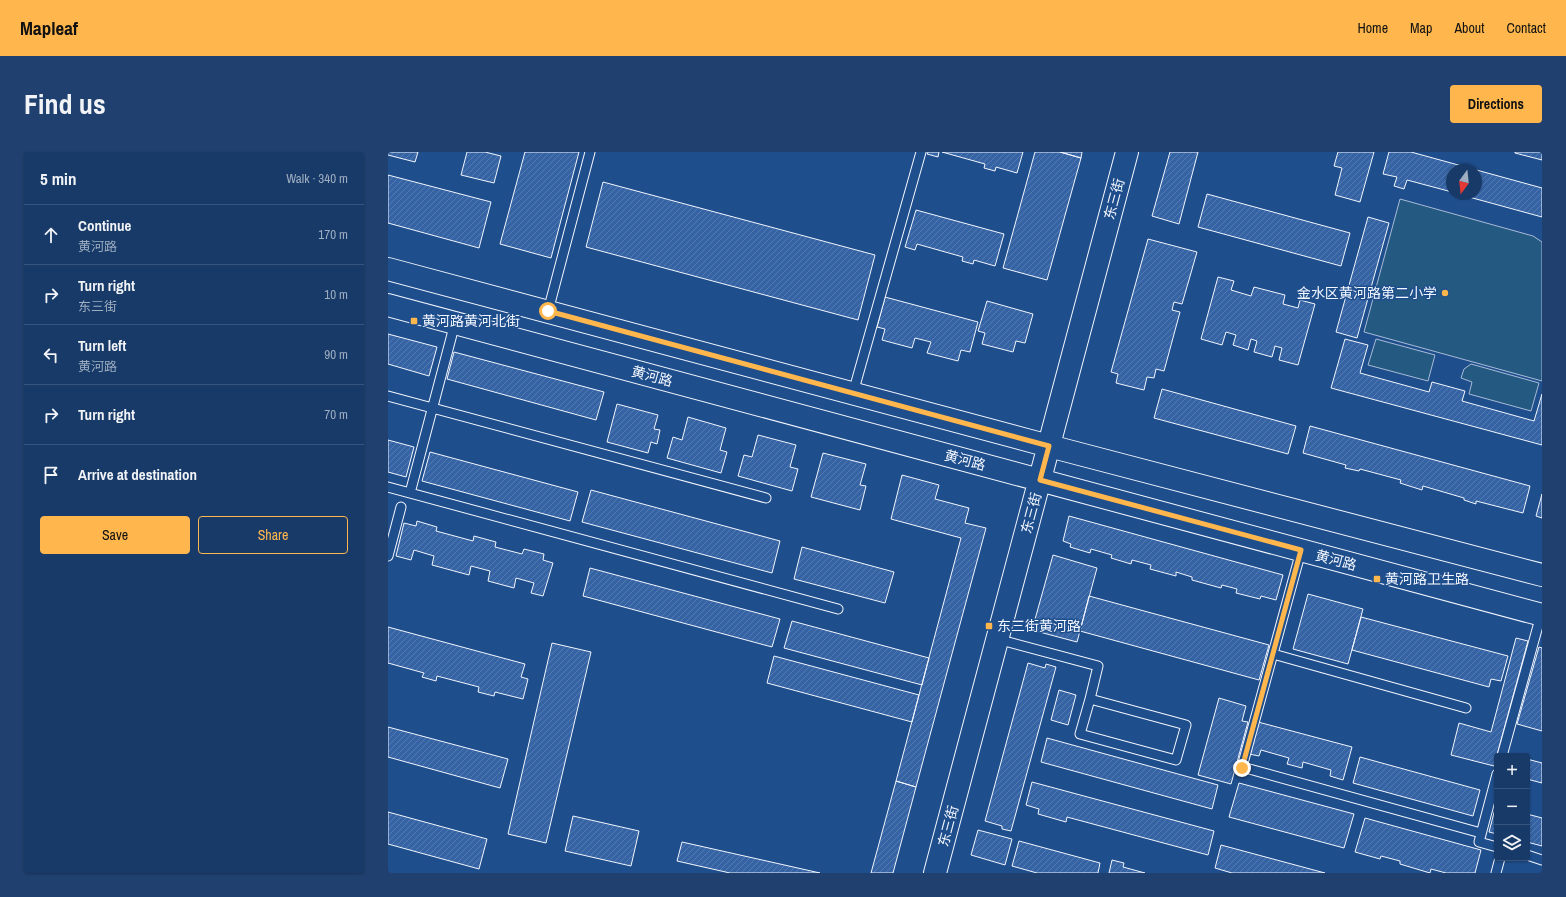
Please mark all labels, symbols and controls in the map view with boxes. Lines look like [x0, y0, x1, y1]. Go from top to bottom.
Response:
text: Mapleaf [20, 15, 78, 41]
text: Home [1357, 19, 1388, 37]
text: Map [1410, 19, 1432, 37]
text: About [1454, 19, 1484, 37]
text: Contact [1506, 19, 1546, 37]
text: Find us [24, 85, 106, 123]
button: Directions [1450, 85, 1542, 123]
north arrow [1446, 164, 1482, 200]
text: 5 min [40, 167, 76, 190]
text: Walk · 340 m [286, 170, 348, 187]
street label: 东三街 [1100, 176, 1128, 222]
text: Continue [78, 215, 131, 236]
icon: ahead [40, 224, 62, 246]
text: 170 m [318, 226, 348, 243]
text: 黄河路 [78, 238, 117, 255]
text: Turn right [78, 275, 135, 296]
icon: right [40, 284, 62, 306]
place label: 金水区黄河路第二小学 [1297, 284, 1437, 302]
text: 10 m [324, 286, 348, 303]
marker: 金水区黄河路第二小学 [1440, 288, 1450, 298]
text: 东三街 [78, 298, 117, 315]
route start [539, 302, 557, 320]
place label: 黄河路黄河北街 [422, 312, 520, 330]
marker: 黄河路黄河北街 [409, 316, 419, 326]
text: Turn left [78, 335, 126, 356]
icon: left [40, 344, 62, 366]
text: 90 m [324, 346, 348, 363]
text: 黄河路 [78, 358, 117, 375]
street label: 黄河路 [629, 362, 675, 390]
icon: right [40, 404, 62, 426]
text: Turn right [78, 404, 135, 425]
text: 70 m [324, 406, 348, 423]
street label: 黄河路 [942, 446, 988, 474]
icon: arrive [40, 464, 62, 486]
text: Arrive at destination [78, 464, 197, 485]
street label: 东三街 [1017, 490, 1045, 536]
button: Save [40, 516, 190, 554]
button: Share [198, 516, 348, 554]
street label: 黄河路 [1313, 546, 1359, 574]
place label: 黄河路卫生路 [1385, 570, 1469, 588]
marker: 黄河路卫生路 [1372, 574, 1382, 584]
place label: 东三街黄河路 [997, 617, 1081, 635]
marker: 东三街黄河路 [984, 621, 994, 631]
map controls [1494, 753, 1530, 861]
button: + [1494, 753, 1530, 789]
route end [1233, 759, 1251, 777]
button: − [1494, 789, 1530, 825]
street label: 东三街 [934, 803, 962, 849]
button: layers [1494, 825, 1530, 861]

